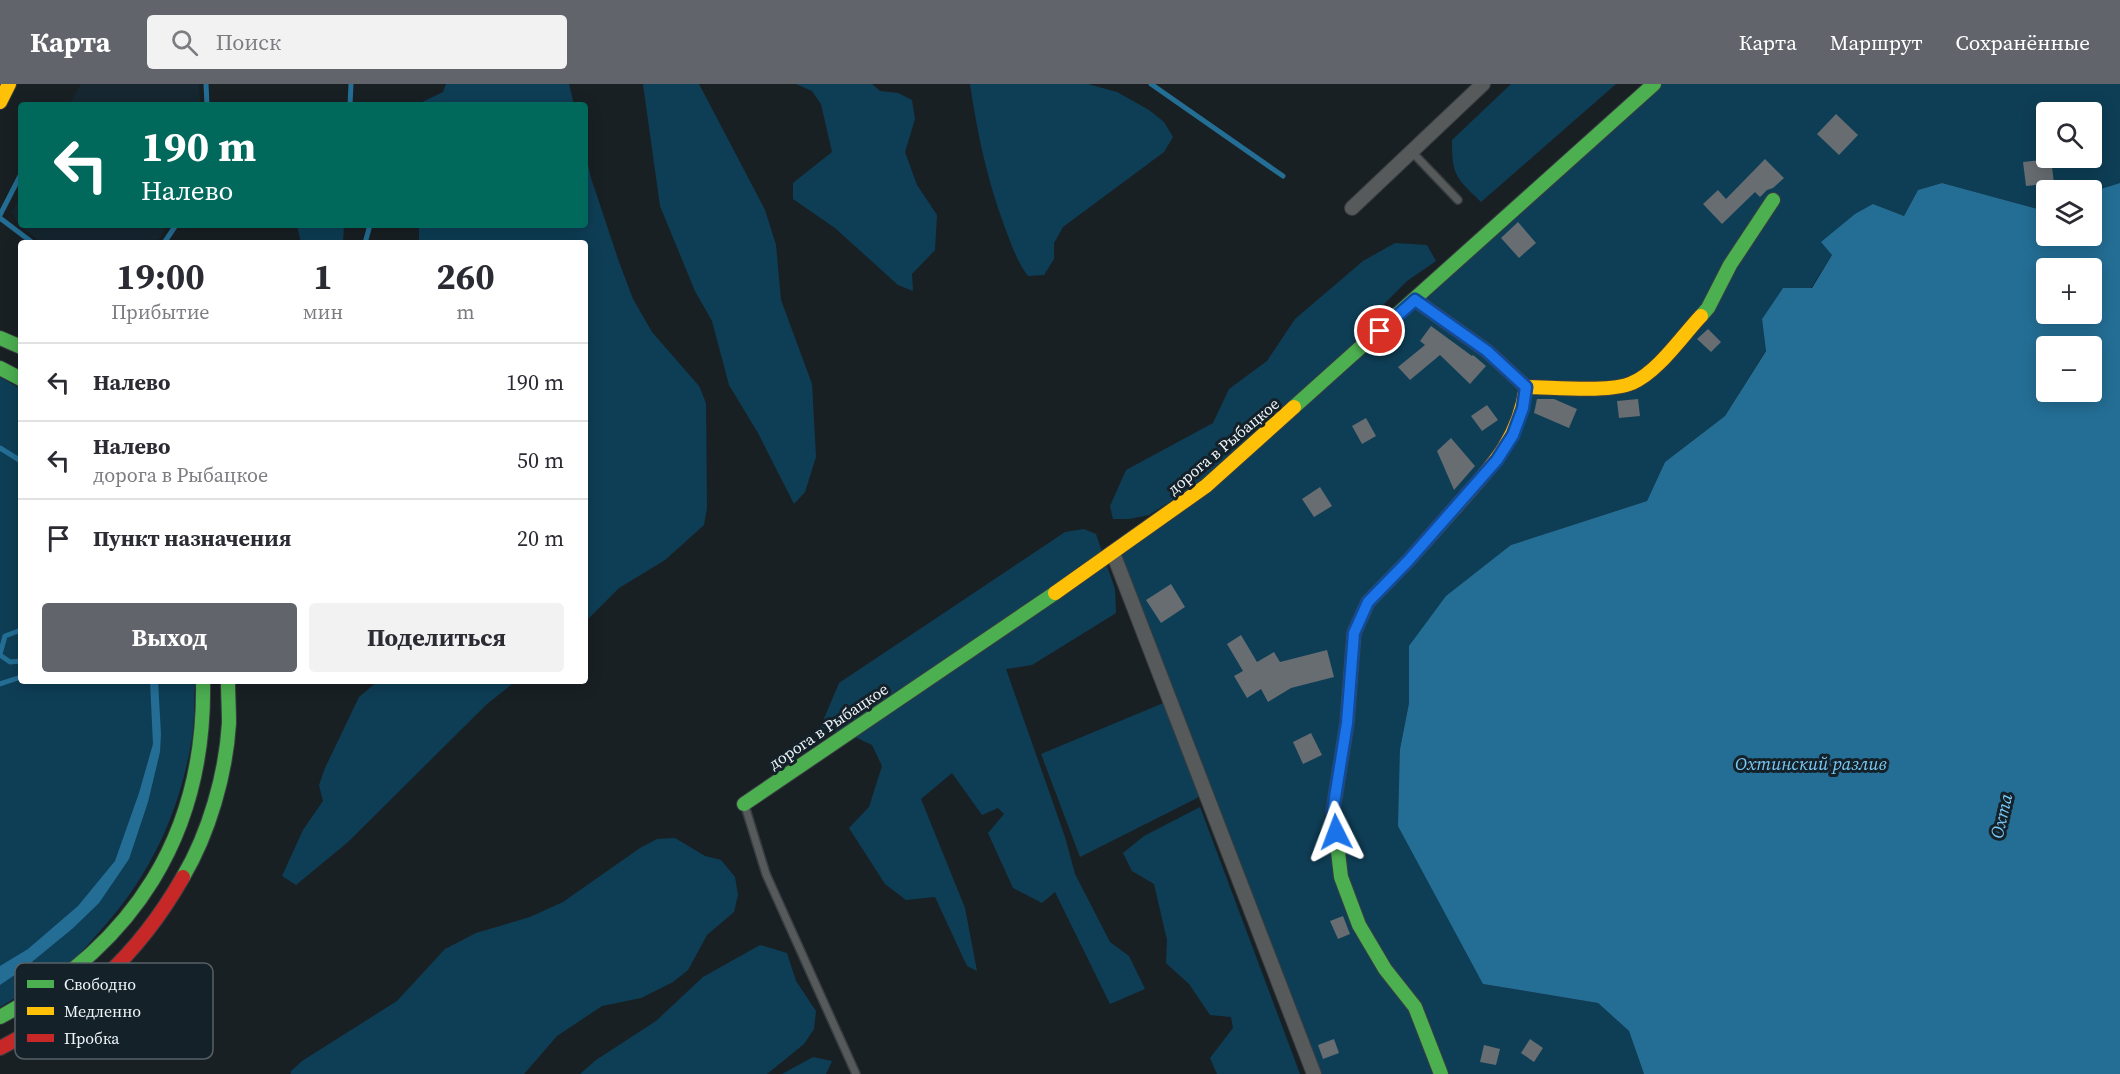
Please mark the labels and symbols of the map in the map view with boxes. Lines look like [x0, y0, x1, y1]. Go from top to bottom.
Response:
pin [1354, 305, 1405, 356]
street label: дорога в Рыбацкое [1162, 393, 1284, 499]
street label: дорога в Рыбацкое [764, 678, 892, 774]
water label: Охтинский разлив [1735, 751, 1887, 776]
water label: Охта [1984, 791, 2018, 841]
position arrow [1304, 800, 1368, 864]
legend [15, 963, 213, 1059]
text: Свободно [64, 973, 136, 995]
text: Медленно [64, 1000, 141, 1022]
text: Пробка [64, 1027, 120, 1049]

